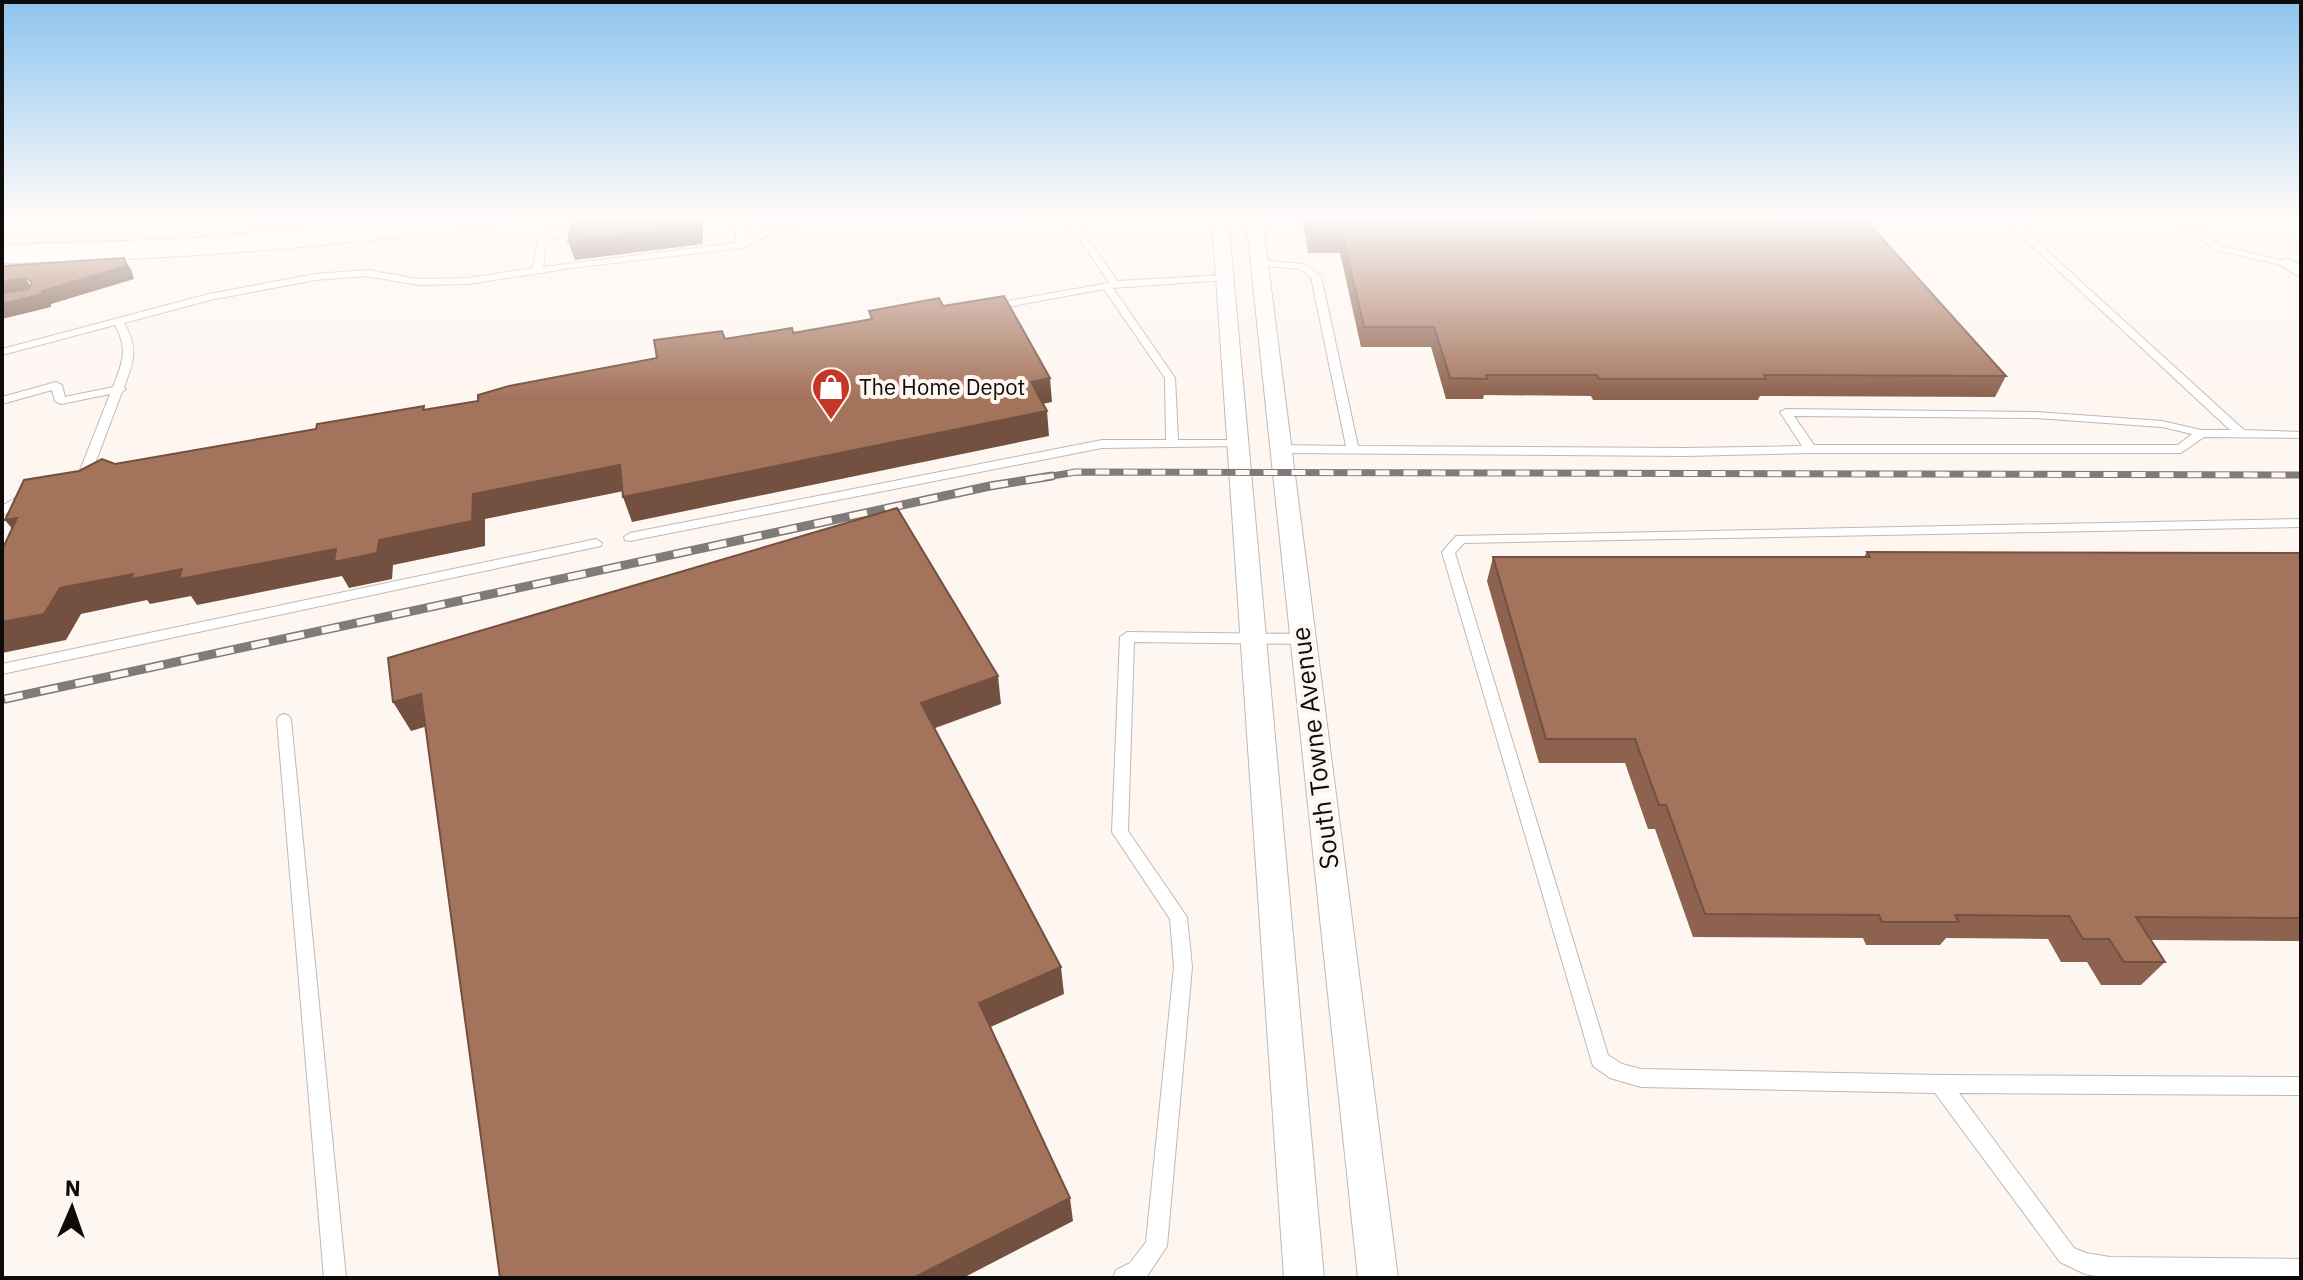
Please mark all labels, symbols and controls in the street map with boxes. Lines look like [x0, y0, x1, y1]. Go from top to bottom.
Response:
shop icon: The Home Depot [810, 366, 852, 421]
place label: The Home Depot [859, 372, 1025, 401]
street label: South Towne Avenue [1282, 625, 1346, 871]
north arrow [32, 1168, 112, 1248]
text: N [64, 1173, 81, 1202]

